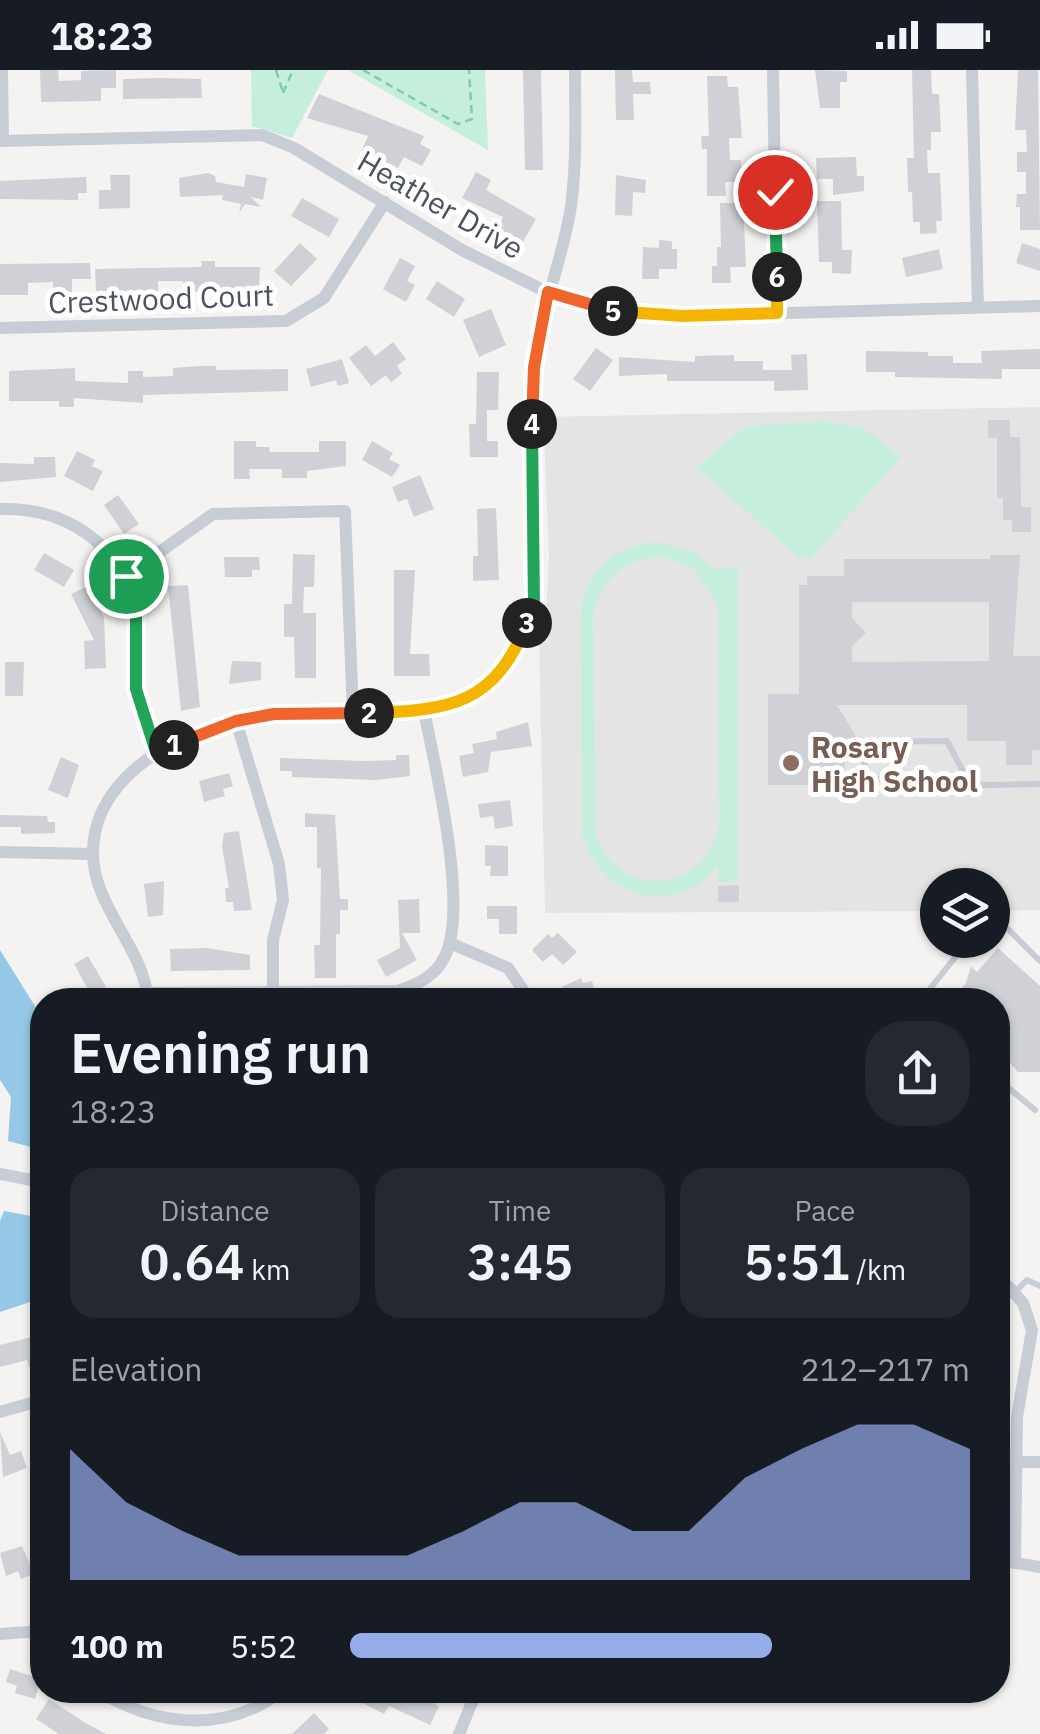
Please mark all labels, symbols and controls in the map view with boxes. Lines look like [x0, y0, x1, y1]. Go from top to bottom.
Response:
text: 18:23 [50, 11, 154, 60]
street label: Heather Drive [351, 141, 531, 267]
pin [733, 150, 818, 235]
icon: check [748, 165, 803, 220]
pin: 6 [752, 252, 802, 302]
text: 6 [769, 258, 785, 295]
street label: Crestwood Court [47, 275, 275, 321]
pin: 5 [588, 286, 638, 336]
text: 5 [605, 292, 621, 329]
pin: 4 [507, 399, 557, 449]
text: 4 [524, 405, 540, 442]
pin [84, 534, 169, 619]
icon: arrive [99, 549, 154, 604]
pin: 3 [502, 598, 552, 648]
text: 3 [519, 604, 535, 641]
pin: 2 [344, 688, 394, 738]
text: 2 [361, 694, 377, 731]
pin: 1 [149, 720, 199, 770]
text: 1 [166, 726, 182, 763]
place label: Rosary High School [811, 727, 978, 800]
marker: Rosary High School [780, 752, 802, 774]
map controls [920, 868, 1010, 958]
button: layers [920, 868, 1010, 958]
text: Evening run [70, 1017, 371, 1088]
button: share [865, 1021, 970, 1126]
text: 18:23 [70, 1090, 156, 1132]
text: Distance [160, 1192, 270, 1229]
text: Time [489, 1192, 551, 1229]
text: Pace [795, 1192, 855, 1229]
text: 0.64 [140, 1229, 245, 1294]
text: 3:45 [467, 1229, 573, 1294]
text: 5:51 [744, 1229, 850, 1294]
text: km [245, 1251, 290, 1288]
text: /km [850, 1251, 906, 1288]
text: Elevation [70, 1348, 203, 1390]
text: 212–217 m [800, 1348, 970, 1390]
text: 100 m [70, 1625, 164, 1667]
text: 5:52 [230, 1625, 297, 1667]

